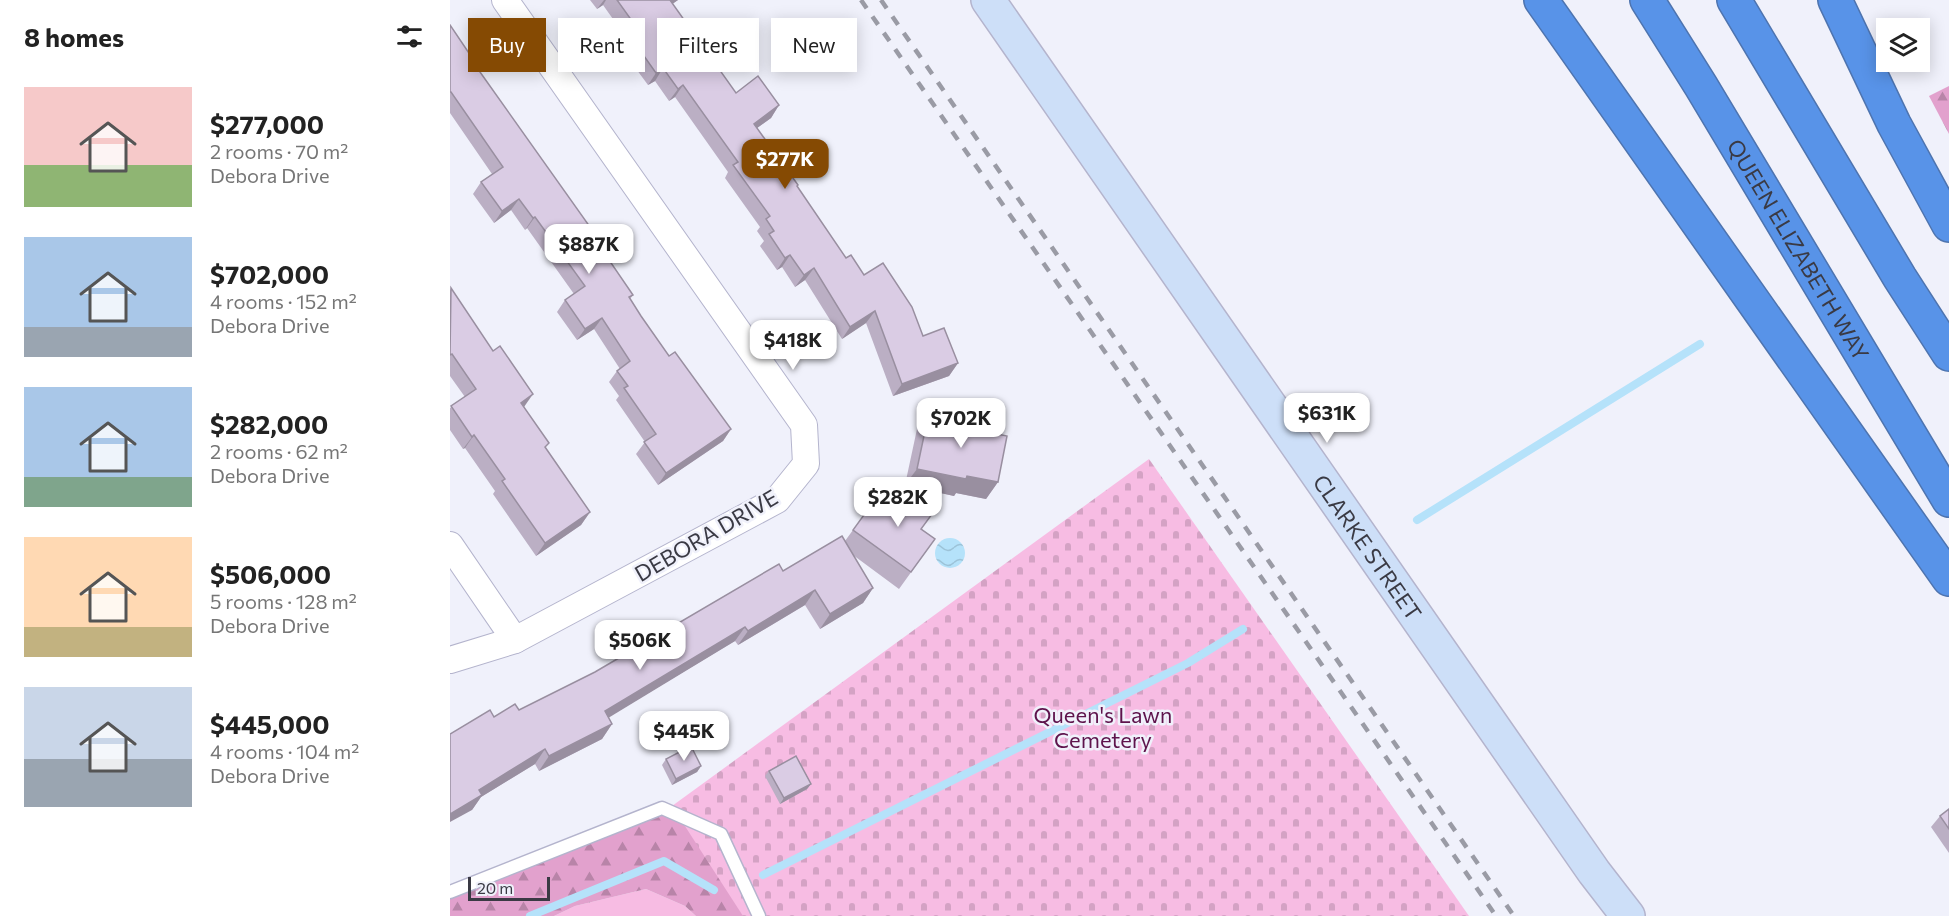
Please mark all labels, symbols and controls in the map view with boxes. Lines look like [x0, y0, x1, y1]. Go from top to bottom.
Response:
chip: Buy [468, 18, 546, 72]
chip: Rent [558, 18, 645, 72]
chip: Filters [657, 18, 759, 72]
chip: New [771, 18, 857, 72]
map controls [1876, 18, 1930, 72]
button: layers [1876, 18, 1930, 72]
icon: filters [393, 20, 426, 53]
text: 8 homes [24, 21, 124, 52]
text: $277,000 [210, 108, 324, 139]
icon: home [72, 111, 144, 183]
street label: QUEEN ELIZABETH WAY [1722, 134, 1876, 365]
text: 2 rooms · 70 m² [210, 139, 348, 163]
pin: $277K [743, 139, 827, 190]
text: $277K [756, 146, 814, 170]
text: Debora Drive [210, 163, 329, 187]
pin: $887K [547, 224, 631, 275]
text: $887K [558, 231, 620, 255]
text: $702,000 [210, 258, 329, 289]
icon: home [72, 261, 144, 333]
text: 4 rooms · 152 m² [210, 289, 357, 313]
text: Debora Drive [210, 313, 329, 337]
pin: $418K [751, 320, 835, 371]
text: $418K [764, 327, 822, 351]
pin: $631K [1285, 393, 1369, 444]
pin: $702K [919, 398, 1003, 449]
text: $631K [1298, 400, 1356, 424]
text: $702K [931, 405, 991, 429]
text: $282,000 [210, 408, 328, 439]
icon: home [72, 411, 144, 483]
text: 2 rooms · 62 m² [210, 439, 348, 463]
text: Debora Drive [210, 463, 329, 487]
street label: CLARKE STREET [1308, 469, 1428, 625]
pin: $282K [856, 477, 940, 528]
street label: DEBORA DRIVE [630, 483, 782, 587]
text: $282K [868, 484, 928, 508]
text: $506,000 [210, 558, 331, 589]
icon: home [72, 561, 144, 633]
text: 5 rooms · 128 m² [210, 589, 357, 613]
text: Debora Drive [210, 613, 329, 637]
pin: $506K [598, 620, 682, 671]
text: $506K [609, 627, 671, 651]
park label: Queen's Lawn Cemetery [1034, 701, 1172, 753]
text: $445,000 [210, 708, 330, 739]
icon: home [72, 711, 144, 783]
pin: $445K [642, 711, 726, 762]
text: $445K [653, 718, 715, 742]
text: 4 rooms · 104 m² [210, 739, 359, 763]
text: Debora Drive [210, 763, 329, 787]
scale bar [468, 874, 550, 902]
text: 20 m [477, 878, 513, 897]

